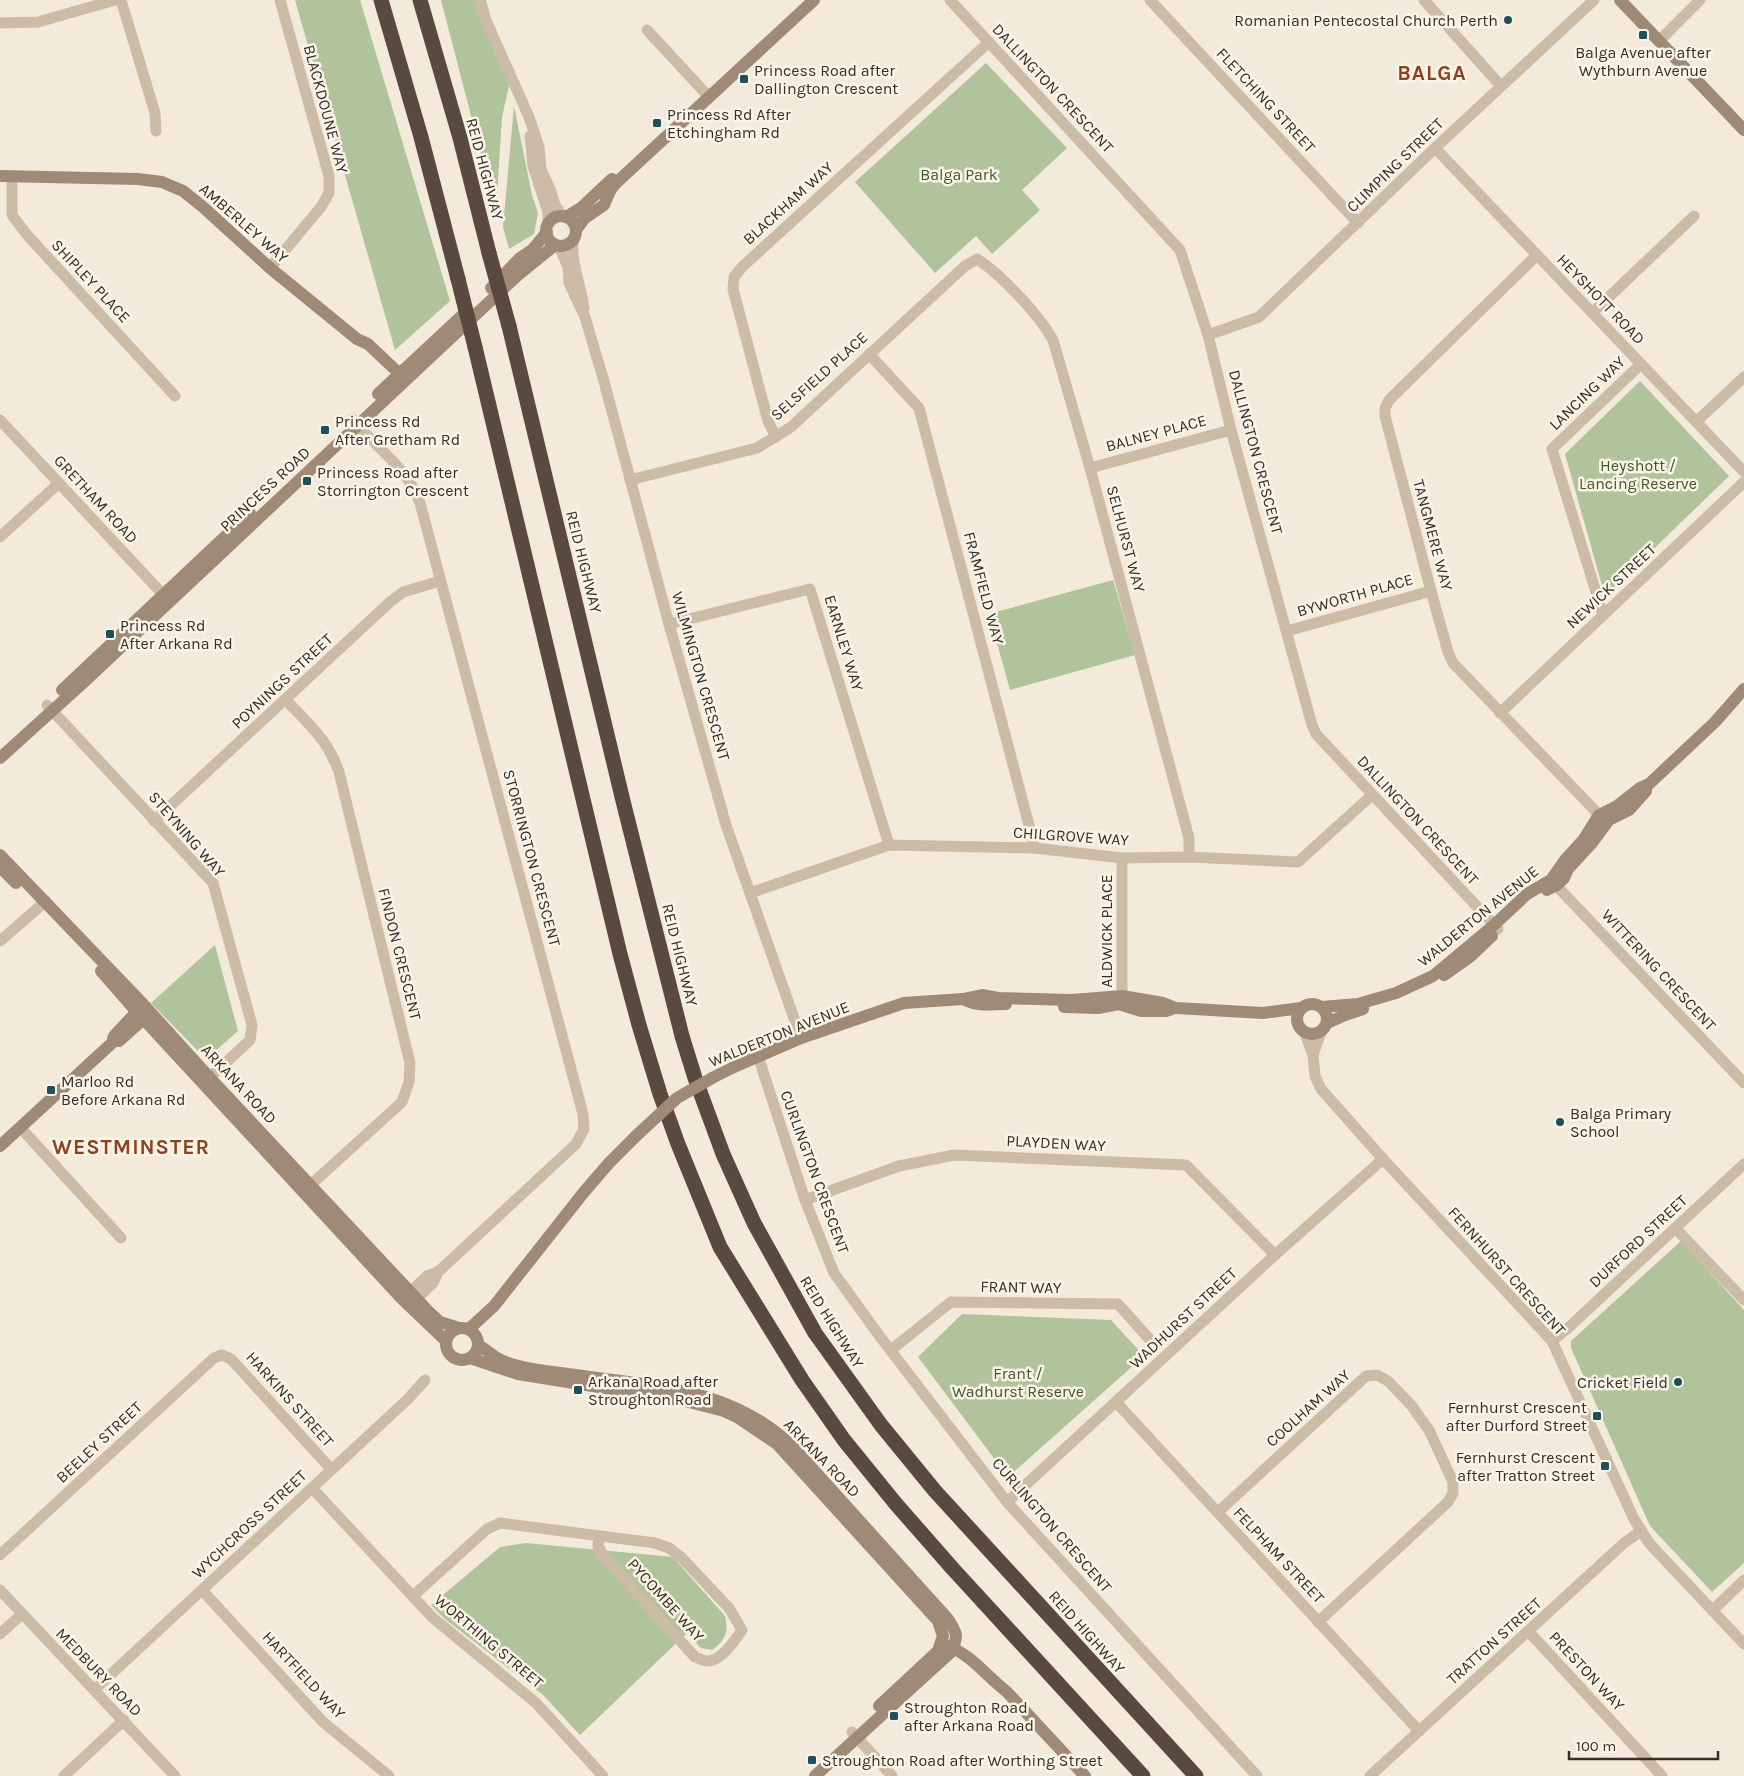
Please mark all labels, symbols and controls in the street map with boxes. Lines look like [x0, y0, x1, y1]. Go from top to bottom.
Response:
place label: Romanian Pentecostal Church Perth [1234, 11, 1498, 30]
marker: Romanian Pentecostal Church Perth [1502, 14, 1514, 26]
street label: DALLINGTON CRESCENT [988, 20, 1118, 156]
marker: Balga Avenue after Wythburn Avenue [1637, 29, 1649, 41]
street label: BLACKDOUNE WAY [300, 43, 352, 176]
place label: Balga Avenue after Wythburn Avenue [1575, 43, 1711, 80]
street label: FLETCHING STREET [1213, 44, 1319, 156]
place label: Princess Road after Dallington Crescent [754, 61, 898, 98]
district label: BALGA [1397, 61, 1467, 85]
marker: Princess Road after Dallington Crescent [738, 73, 750, 85]
place label: Princess Rd After Etchingham Rd [667, 105, 791, 142]
street label: CLIMPING STREET [1343, 114, 1447, 216]
street label: REID HIGHWAY [462, 116, 508, 222]
marker: Princess Rd After Etchingham Rd [651, 117, 663, 129]
street label: BLACKHAM WAY [739, 157, 837, 248]
park label: Balga Park [920, 165, 998, 184]
street label: AMBERLEY WAY [196, 179, 293, 267]
street label: SHIPLEY PLACE [48, 235, 134, 327]
street label: HEYSHOTT ROAD [1553, 250, 1649, 348]
street label: SELSFIELD PLACE [767, 328, 871, 424]
street label: LANCING WAY [1545, 352, 1629, 434]
street label: DALLINGTON CRESCENT [1225, 368, 1287, 536]
street label: BALNEY PLACE [1104, 410, 1208, 456]
place label: Princess Rd After Gretham Rd [335, 412, 460, 449]
marker: Princess Rd After Gretham Rd [319, 424, 331, 436]
street label: PRINCESS ROAD [216, 443, 314, 535]
street label: GRETHAM ROAD [50, 451, 142, 547]
park label: Heyshott / Lancing Reserve [1579, 456, 1697, 493]
place label: Princess Road after Storrington Crescent [317, 463, 469, 500]
marker: Princess Road after Storrington Crescent [301, 475, 313, 487]
street label: TANGMERE WAY [1409, 477, 1457, 593]
street label: SELHURST WAY [1103, 483, 1149, 595]
street label: REID HIGHWAY [562, 509, 606, 616]
street label: FRAMFIELD WAY [960, 530, 1008, 647]
street label: NEWICK STREET [1562, 540, 1660, 632]
street label: BYWORTH PLACE [1295, 569, 1415, 621]
street label: WILMINGTON CRESCENT [668, 589, 734, 763]
street label: EARNLEY WAY [820, 593, 868, 693]
place label: Princess Rd After Arkana Rd [120, 616, 233, 653]
marker: Princess Rd After Arkana Rd [104, 628, 116, 640]
street label: POYNINGS STREET [227, 629, 337, 733]
street label: DALLINGTON CRESCENT [1353, 752, 1483, 888]
street label: STORRINGTON CRESCENT [499, 767, 565, 949]
street label: STEYNING WAY [145, 787, 230, 881]
street label: CHILGROVE WAY [1013, 822, 1130, 850]
street label: WALDERTON AVENUE [1414, 861, 1542, 971]
street label: ALDWICK PLACE [1097, 874, 1116, 988]
street label: FINDON CRESCENT [374, 886, 426, 1022]
street label: REID HIGHWAY [658, 902, 702, 1009]
street label: WITTERING CRESCENT [1598, 905, 1720, 1035]
street label: WALDERTON AVENUE [706, 997, 852, 1071]
street label: ARKANA ROAD [197, 1040, 281, 1128]
place label: Marloo Rd Before Arkana Rd [61, 1072, 186, 1109]
marker: Marloo Rd Before Arkana Rd [45, 1084, 57, 1096]
street label: CURLINGTON CRESCENT [777, 1088, 853, 1256]
place label: Balga Primary School [1570, 1104, 1672, 1141]
marker: Balga Primary School [1554, 1116, 1566, 1128]
street label: PLAYDEN WAY [1006, 1131, 1106, 1155]
district label: WESTMINSTER [52, 1135, 210, 1159]
street label: DURFORD STREET [1585, 1191, 1691, 1291]
street label: FERNHURST CRESCENT [1444, 1203, 1570, 1339]
street label: WADHURST STREET [1126, 1263, 1240, 1373]
street label: REID HIGHWAY [796, 1272, 868, 1372]
street label: FRANT WAY [980, 1277, 1062, 1297]
street label: HARKINS STREET [242, 1347, 338, 1451]
park label: Frant / Wadhurst Reserve [952, 1364, 1084, 1401]
street label: COOLHAM WAY [1262, 1365, 1354, 1451]
place label: Arkana Road after Stroughton Road [588, 1372, 718, 1409]
place label: Cricket Field [1577, 1373, 1668, 1392]
marker: Cricket Field [1672, 1376, 1684, 1388]
marker: Arkana Road after Stroughton Road [572, 1384, 584, 1396]
street label: BEELEY STREET [52, 1397, 146, 1487]
place label: Fernhurst Crescent after Durford Street [1446, 1398, 1587, 1435]
marker: Fernhurst Crescent after Durford Street [1591, 1410, 1603, 1422]
street label: ARKANA ROAD [780, 1415, 864, 1501]
place label: Fernhurst Crescent after Tratton Street [1456, 1448, 1595, 1485]
street label: CURLINGTON CRESCENT [988, 1454, 1116, 1596]
marker: Fernhurst Crescent after Tratton Street [1599, 1460, 1611, 1472]
street label: WYCHCROSS STREET [188, 1466, 310, 1582]
street label: FELPHAM STREET [1230, 1503, 1328, 1607]
street label: PYCOMBE WAY [624, 1555, 708, 1646]
street label: REID HIGHWAY [1045, 1587, 1129, 1678]
street label: WORTHING STREET [431, 1590, 547, 1692]
street label: TRATTON STREET [1443, 1593, 1545, 1689]
street label: MEDBURY ROAD [52, 1624, 146, 1720]
street label: HARTFIELD WAY [259, 1627, 350, 1723]
street label: PRESTON WAY [1545, 1627, 1629, 1715]
place label: Stroughton Road after Arkana Road [904, 1698, 1034, 1735]
marker: Stroughton Road after Arkana Road [888, 1710, 900, 1722]
scale bar [1569, 1728, 1718, 1760]
text: 100 m [1576, 1737, 1616, 1755]
place label: Stroughton Road after Worthing Street [822, 1751, 1103, 1770]
marker: Stroughton Road after Worthing Street [806, 1754, 818, 1766]

